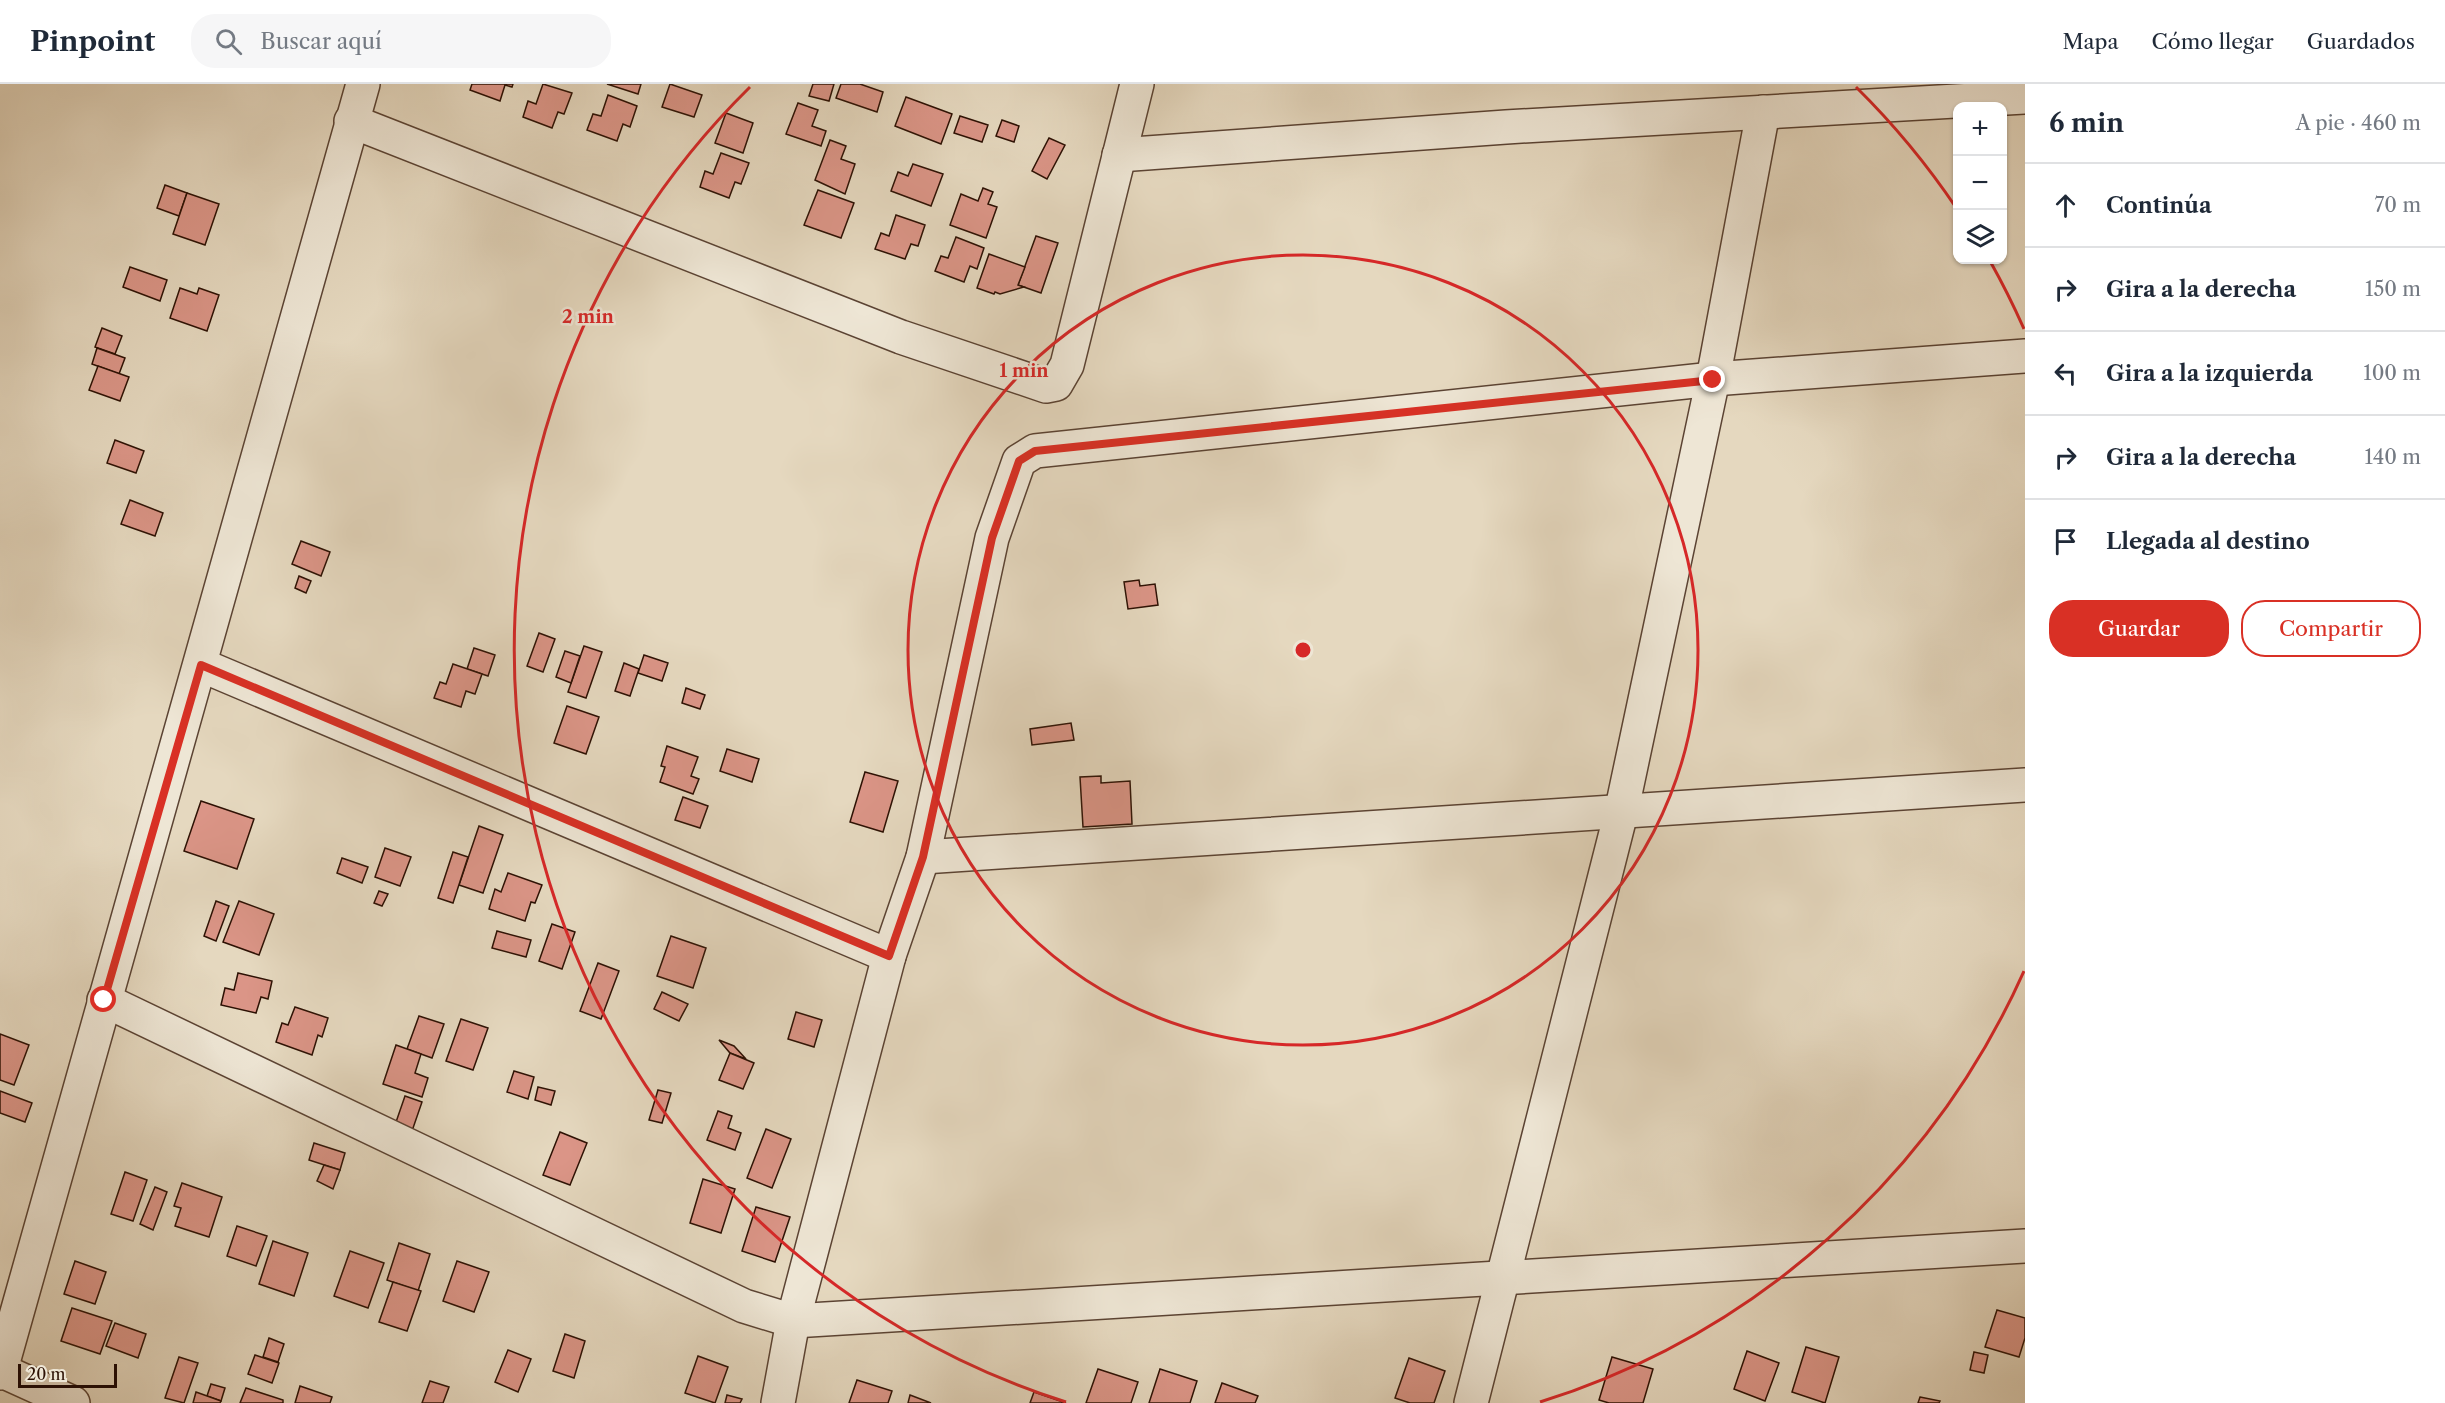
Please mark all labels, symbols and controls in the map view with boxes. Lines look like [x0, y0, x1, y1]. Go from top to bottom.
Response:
search box [191, 14, 611, 68]
text: Pinpoint [30, 24, 155, 58]
icon: search [212, 25, 245, 58]
text: Buscar aquí [260, 28, 382, 55]
text: Mapa [2062, 29, 2119, 54]
text: Cómo llegar [2152, 29, 2274, 54]
text: Guardados [2307, 29, 2415, 54]
map controls [1953, 102, 2007, 264]
button: + [1953, 102, 2007, 156]
text: 6 min [2049, 107, 2124, 139]
text: A pie · 460 m [2296, 111, 2421, 135]
button: − [1953, 156, 2007, 210]
icon: ahead [2049, 189, 2082, 222]
text: Continúa [2106, 192, 2212, 219]
text: 70 m [2375, 193, 2421, 217]
button: layers [1953, 210, 2007, 264]
icon: right [2049, 273, 2082, 306]
text: Gira a la derecha [2106, 276, 2296, 303]
text: 150 m [2365, 277, 2421, 301]
text: 2 min [562, 306, 615, 328]
icon: left [2049, 357, 2082, 390]
text: 1 min [999, 360, 1049, 382]
text: Gira a la izquierda [2106, 360, 2313, 387]
text: 100 m [2363, 361, 2421, 385]
route end [1699, 366, 1725, 392]
icon: right [2049, 441, 2082, 474]
text: Gira a la derecha [2106, 444, 2296, 471]
text: 140 m [2364, 445, 2421, 469]
icon: arrive [2049, 525, 2082, 558]
text: Llegada al destino [2106, 528, 2310, 555]
button: Guardar [2049, 600, 2229, 657]
button: Compartir [2241, 600, 2421, 657]
centre of rings [1293, 640, 1313, 660]
route start [90, 986, 116, 1012]
scale bar [18, 1361, 117, 1388]
text: 20 m [27, 1364, 66, 1384]

